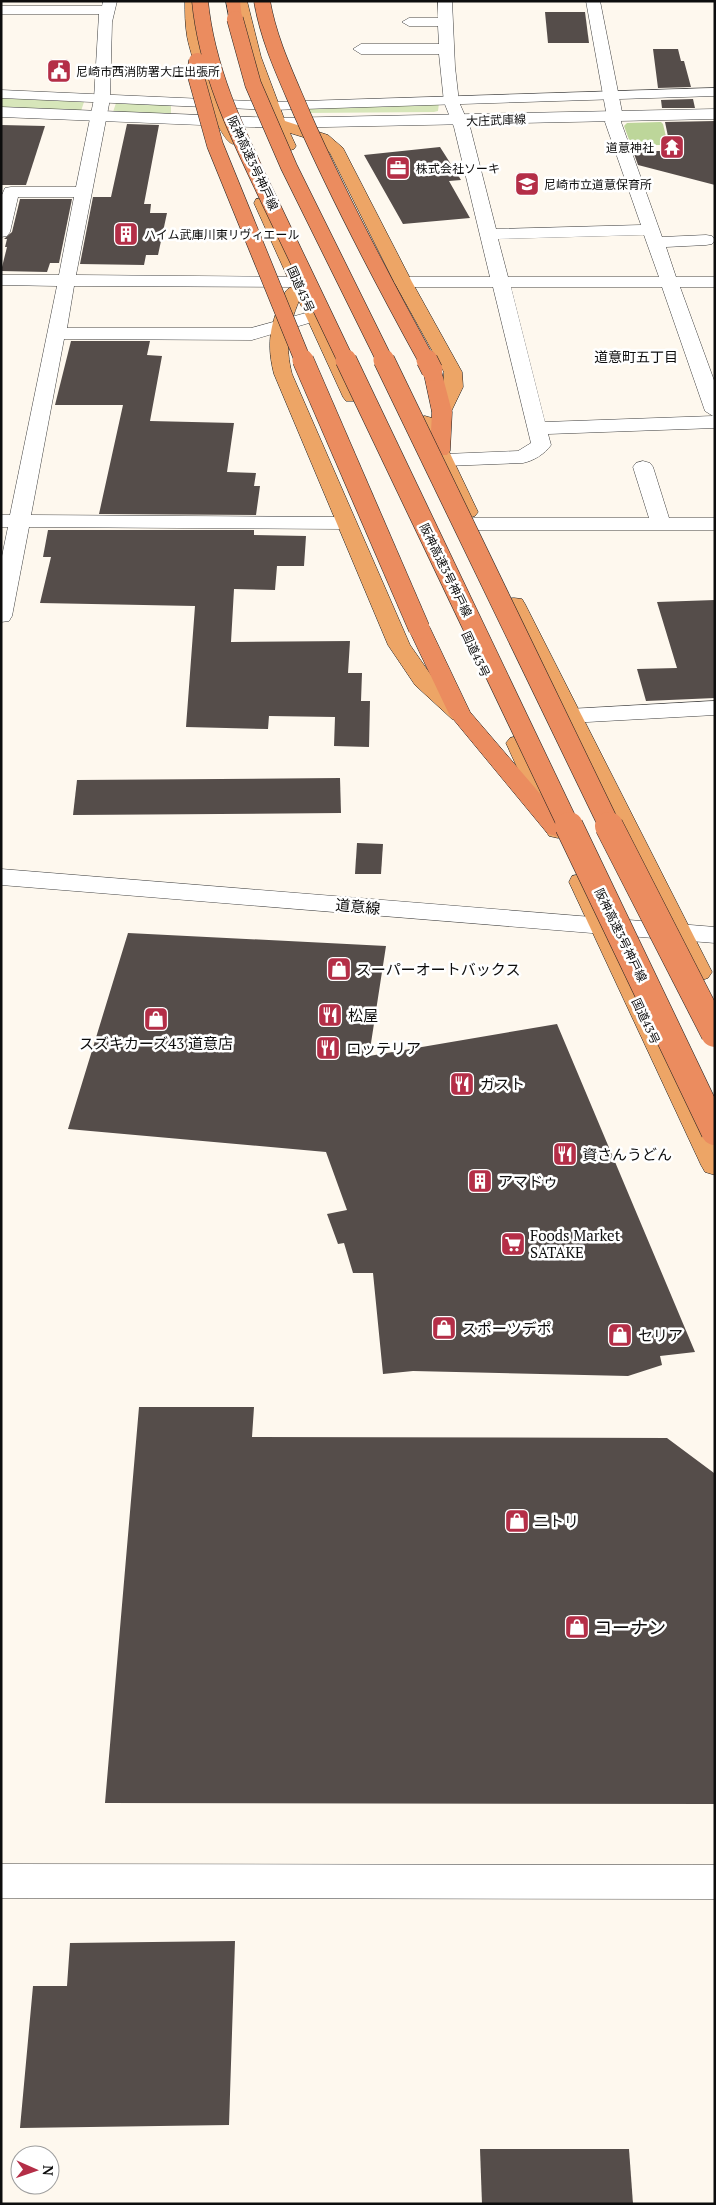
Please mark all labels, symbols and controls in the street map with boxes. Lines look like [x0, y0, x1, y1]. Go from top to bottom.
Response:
public building icon: 尼崎市西消防署大庄出張所 [46, 58, 72, 84]
place label: 尼崎市西消防署大庄出張所 [76, 64, 220, 79]
street label: 大庄武庫線 [466, 111, 526, 129]
street label: 阪神高速3号神戸線 [225, 113, 281, 213]
temple icon: 道意神社 [659, 134, 685, 160]
place label: 道意神社 [606, 140, 654, 155]
office icon: 株式会社ソーキ [385, 155, 411, 181]
place label: 株式会社ソーキ [416, 161, 500, 176]
school or university icon: 尼崎市立道意保育所 [514, 171, 540, 197]
place label: 尼崎市立道意保育所 [544, 177, 652, 192]
building icon: ハイム武庫川東リヴィエール [113, 221, 139, 247]
place label: ハイム武庫川東リヴィエール [144, 227, 300, 242]
street label: 国道43号 [284, 264, 318, 314]
district label: 道意町五丁目 [594, 347, 678, 366]
street label: 阪神高速3号神戸線 [417, 521, 475, 619]
street label: 国道43号 [459, 629, 493, 679]
street label: 阪神高速3号神戸線 [592, 886, 650, 984]
street label: 道意線 [335, 894, 381, 918]
shop icon: スーパーオートバックス [326, 956, 352, 982]
place label: スーパーオートバックス [356, 959, 520, 979]
street label: 国道43号 [629, 996, 663, 1046]
restaurant icon: 松屋 [317, 1002, 343, 1028]
place label: 松屋 [348, 1005, 378, 1025]
shop icon: スズキカーズ43 道意店 [143, 1006, 169, 1032]
place label: スズキカーズ43 道意店 [79, 1033, 233, 1053]
restaurant icon: ロッテリア [315, 1035, 341, 1061]
place label: ロッテリア [346, 1038, 421, 1058]
restaurant icon: ガスト [449, 1071, 475, 1097]
place label: ガスト [480, 1074, 525, 1094]
restaurant icon: 資さんうどん [552, 1141, 578, 1167]
place label: 資さんうどん [582, 1144, 672, 1164]
building icon: アマドゥ [467, 1168, 493, 1194]
place label: アマドゥ [498, 1171, 558, 1191]
place label: Foods Market SATAKE [530, 1225, 621, 1262]
supermarket icon: Foods Market SATAKE [500, 1231, 526, 1257]
shop icon: スポーツデポ [431, 1315, 457, 1341]
place label: スポーツデポ [462, 1318, 552, 1338]
shop icon: セリア [607, 1322, 633, 1348]
place label: セリア [638, 1325, 683, 1345]
shop icon: ニトリ [504, 1508, 530, 1534]
place label: ニトリ [534, 1511, 579, 1531]
shop icon: コーナン [564, 1614, 590, 1640]
place label: コーナン [594, 1615, 666, 1639]
north arrow [10, 2145, 60, 2195]
text: N [39, 2165, 58, 2176]

